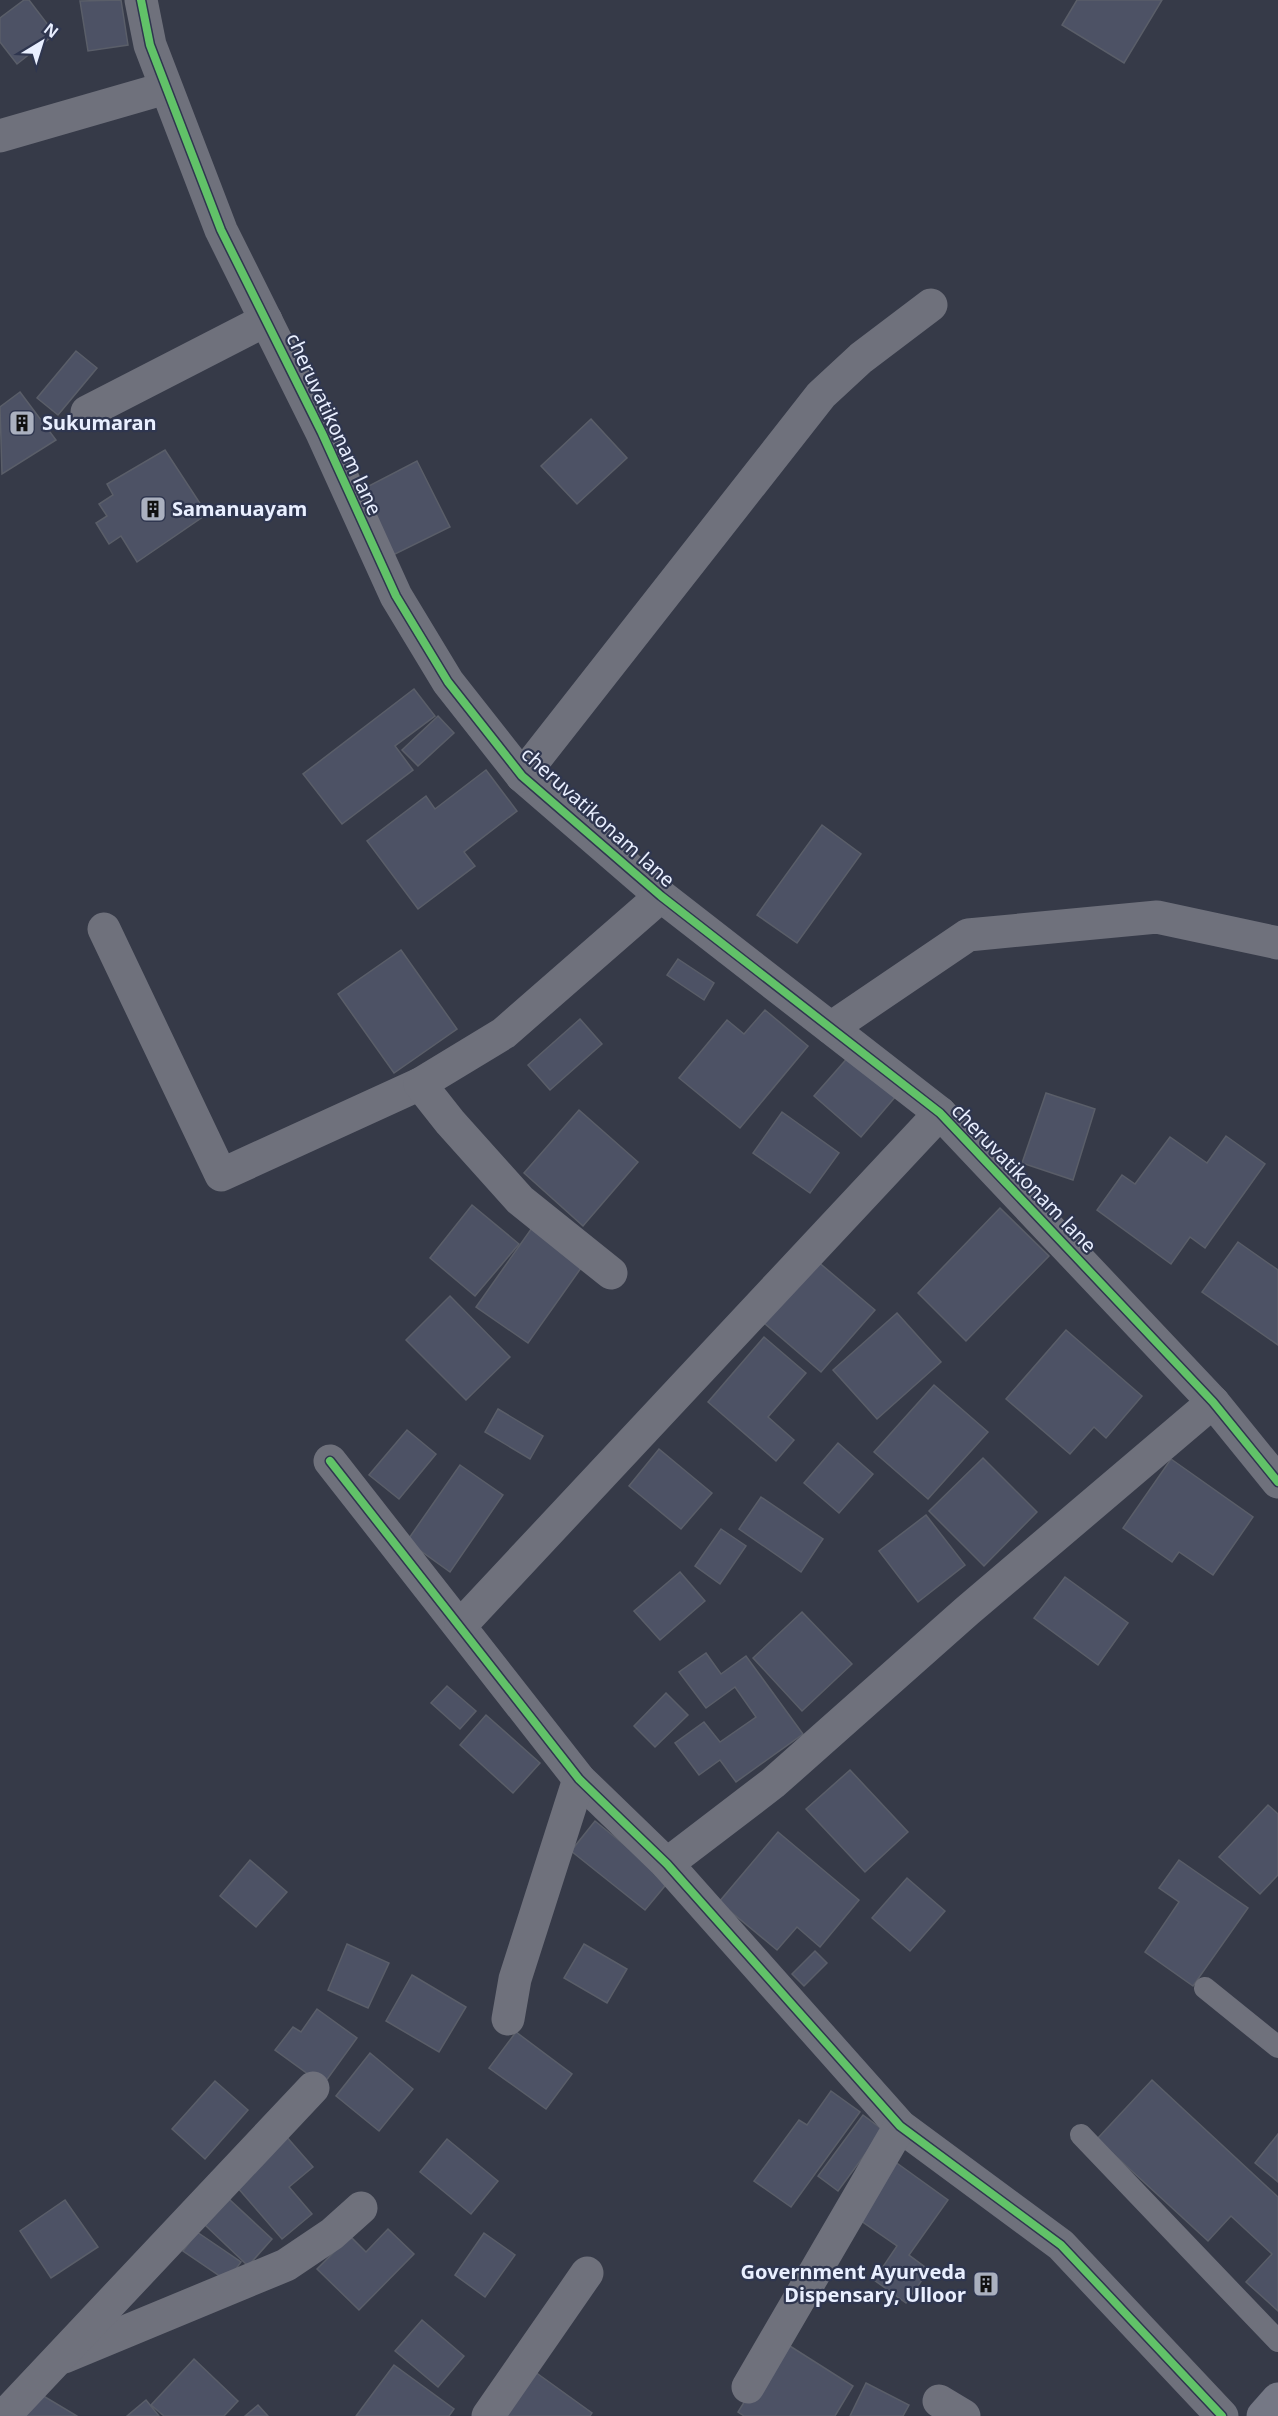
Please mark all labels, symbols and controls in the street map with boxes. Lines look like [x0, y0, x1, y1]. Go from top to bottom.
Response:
north arrow [12, 12, 72, 72]
text: N [39, 18, 63, 43]
street label: cheruvatikonam lane [280, 328, 389, 519]
building icon: Sukumaran [7, 408, 37, 438]
place label: Sukumaran [42, 409, 156, 436]
building icon: Samanuayam [138, 494, 168, 524]
place label: Samanuayam [172, 495, 307, 522]
street label: cheruvatikonam lane [516, 740, 681, 893]
street label: cheruvatikonam lane [946, 1097, 1103, 1258]
place label: Government Ayurveda Dispensary, Ulloor [741, 2258, 966, 2308]
building icon: Government Ayurveda Dispensary, Ulloor [971, 2269, 1001, 2299]

